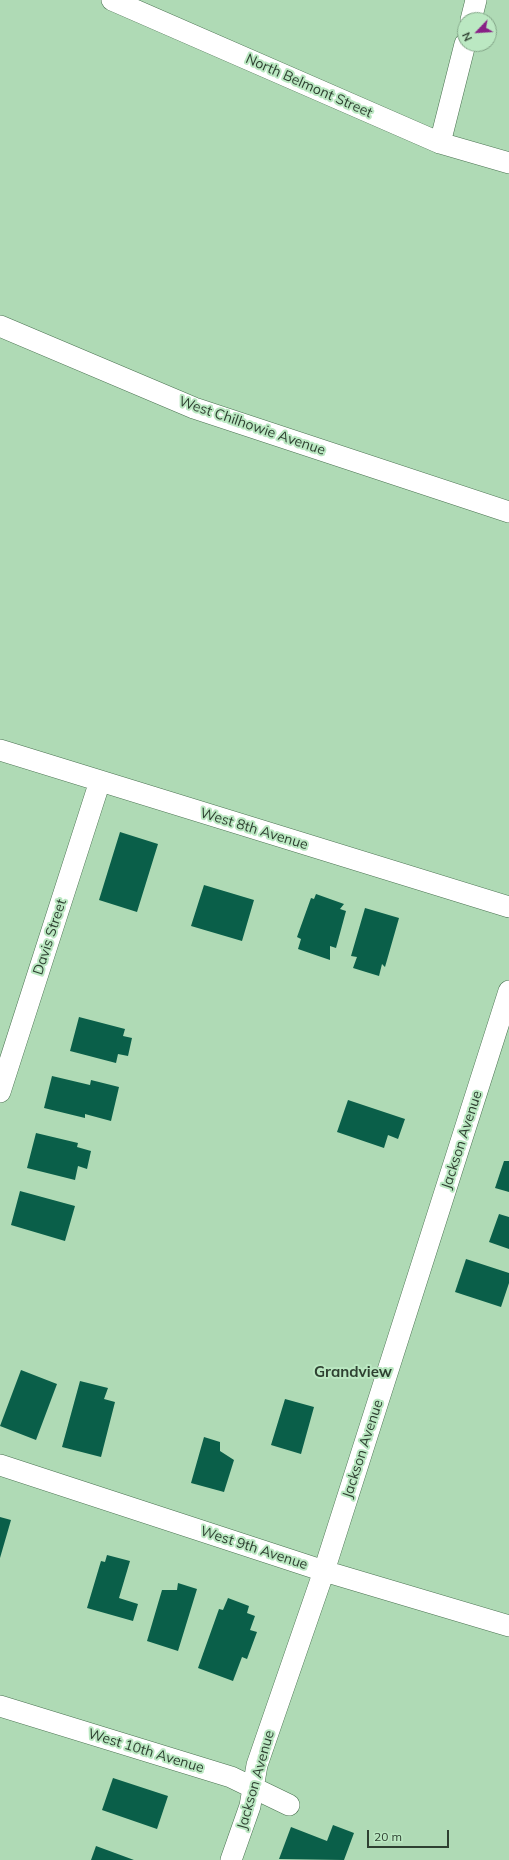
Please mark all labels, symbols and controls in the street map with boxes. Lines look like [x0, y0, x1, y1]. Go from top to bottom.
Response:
north arrow [457, 12, 497, 52]
text: N [459, 30, 475, 43]
street label: North Belmont Street [243, 50, 375, 122]
street label: West Chilhowie Avenue [177, 393, 327, 459]
street label: West 8th Avenue [198, 805, 310, 853]
street label: Davis Street [30, 897, 70, 977]
street label: Jackson Avenue [438, 1089, 486, 1191]
district label: Grandview [314, 1363, 392, 1381]
street label: Jackson Avenue [339, 1398, 387, 1500]
street label: West 9th Avenue [198, 1523, 310, 1573]
street label: West 10th Avenue [86, 1725, 206, 1777]
street label: Jackson Avenue [234, 1728, 278, 1832]
scale bar [369, 1822, 451, 1848]
text: 20 m [374, 1829, 402, 1844]

